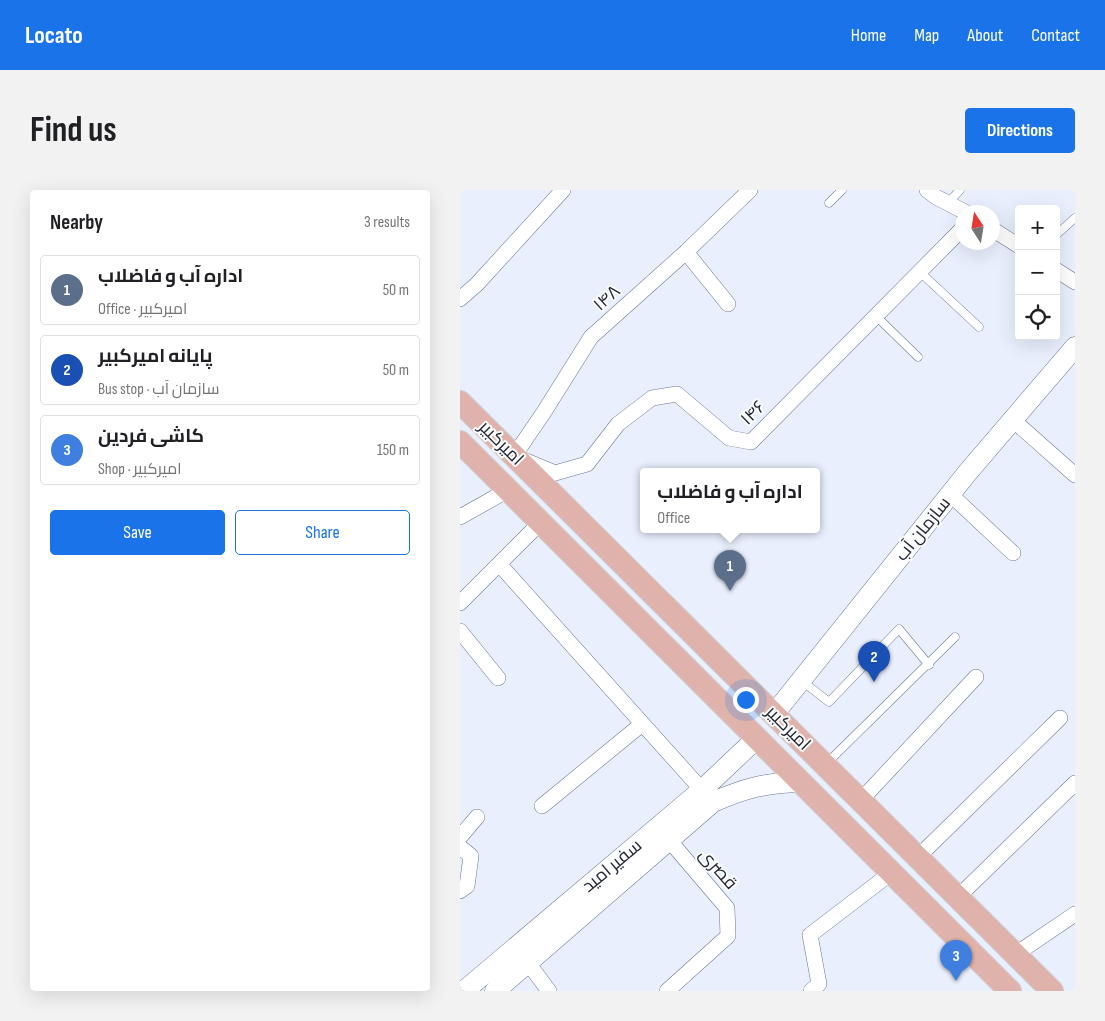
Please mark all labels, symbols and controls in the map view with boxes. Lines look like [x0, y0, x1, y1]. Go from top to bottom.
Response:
text: Locato [25, 21, 83, 50]
text: Home [851, 25, 886, 46]
text: Map [914, 25, 939, 46]
text: About [967, 25, 1003, 46]
text: Contact [1031, 25, 1080, 46]
button: Directions [965, 108, 1075, 153]
text: Find us [30, 109, 117, 152]
north arrow [955, 205, 1000, 250]
map controls [1015, 205, 1060, 340]
button: + [1015, 205, 1060, 250]
text: Nearby [50, 210, 103, 235]
text: 3 results [364, 213, 410, 232]
button: − [1015, 250, 1060, 295]
text: اداره آب و فاضلاب [98, 265, 243, 288]
text: 1 [64, 281, 70, 300]
text: 50 m [383, 281, 409, 300]
street label: ۱۴۸ [589, 281, 625, 315]
button: locate [1015, 295, 1060, 340]
text: Office · امیرکبیر [98, 300, 187, 319]
text: پایانه امیرکبیر [98, 345, 213, 368]
text: 2 [63, 361, 71, 380]
text: 50 m [383, 361, 409, 380]
text: Bus stop · سازمان آب [98, 380, 219, 399]
street label: ۱۴۶ [736, 396, 770, 430]
street label: امیرکبیر [474, 416, 528, 470]
text: کاشی فردین [98, 425, 204, 448]
text: 3 [63, 441, 71, 460]
text: 150 m [377, 441, 409, 460]
text: Shop · امیرکبیر [98, 460, 182, 479]
popup [640, 468, 820, 533]
text: اداره آب و فاضلاب [657, 481, 803, 504]
street label: سازمان آب [891, 493, 955, 565]
text: Office [657, 509, 690, 528]
button: Save [50, 510, 225, 555]
button: Share [235, 510, 410, 555]
pin: 1 [714, 550, 746, 591]
pin: 2 [858, 641, 890, 682]
your location [733, 687, 759, 713]
street label: امیرکبیر [761, 701, 815, 755]
street label: سفیر امید [578, 835, 646, 897]
street label: قصری [695, 844, 741, 894]
pin: 3 [940, 940, 972, 981]

